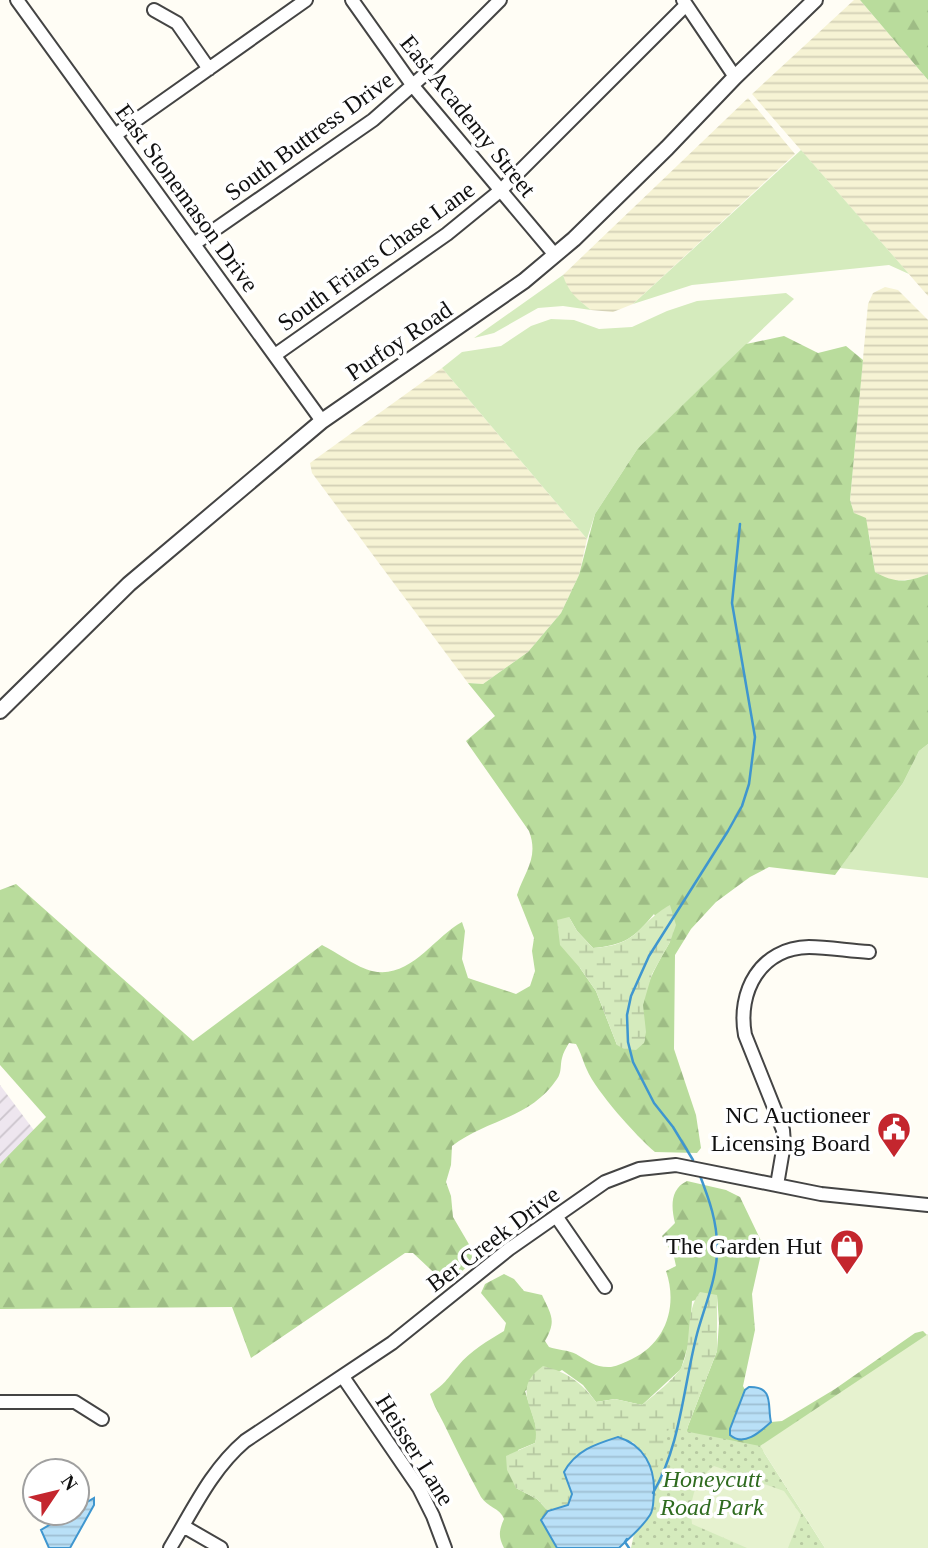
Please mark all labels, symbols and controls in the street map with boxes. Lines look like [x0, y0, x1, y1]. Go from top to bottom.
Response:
street label: East Academy Street [395, 30, 541, 202]
street label: South Buttress Drive [220, 66, 398, 206]
street label: East Stonemason Drive [110, 99, 264, 297]
street label: South Friars Chase Lane [273, 176, 479, 336]
street label: Purfoy Road [341, 296, 457, 386]
place label: NC Auctioneer Licensing Board [711, 1102, 870, 1156]
public building icon: NC Auctioneer Licensing Board [875, 1110, 913, 1159]
street label: Ber Creek Drive [422, 1181, 564, 1297]
shop icon: The Garden Hut [828, 1227, 866, 1276]
place label: The Garden Hut [666, 1233, 822, 1259]
street label: Heisser Lane [371, 1390, 459, 1510]
north arrow [21, 1457, 91, 1527]
park label: Honeycutt Road Park [659, 1466, 764, 1520]
text: N [57, 1471, 82, 1494]

